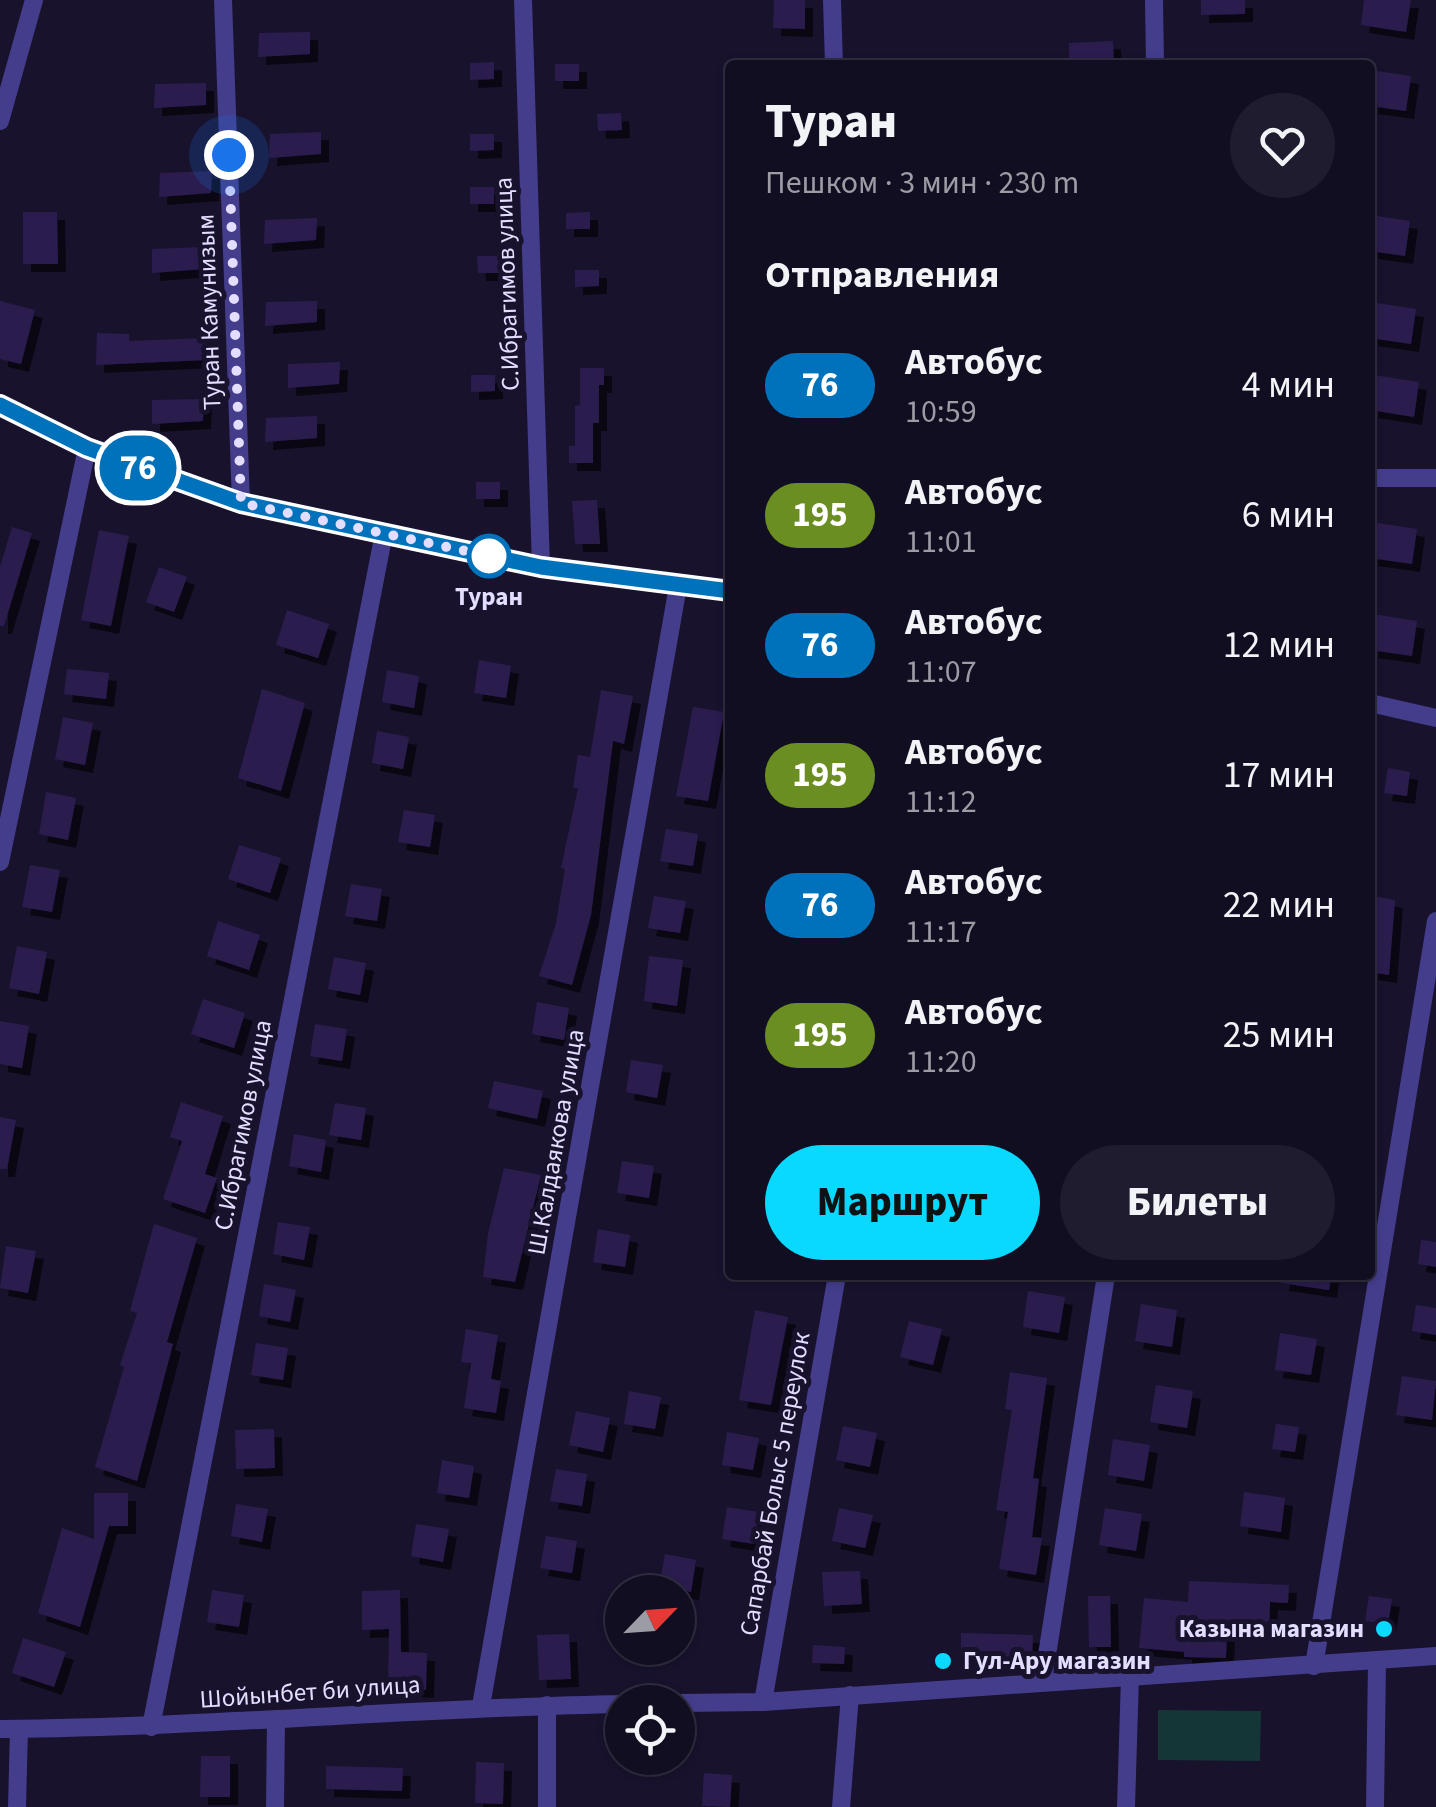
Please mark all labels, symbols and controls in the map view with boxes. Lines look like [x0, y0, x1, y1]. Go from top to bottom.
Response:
text: Туран [765, 88, 897, 156]
button: heart [1230, 93, 1335, 198]
your location [204, 130, 254, 180]
text: Пешком · 3 мин · 230 m [765, 160, 1079, 206]
street label: С.Ибрагимов улица [485, 177, 529, 391]
street label: Туран Камунизым [188, 213, 230, 411]
text: Отправления [765, 248, 999, 302]
text: Автобус [905, 335, 1043, 389]
text: 4 мин [1242, 358, 1335, 412]
text: 76 [802, 360, 838, 410]
text: 10:59 [905, 389, 977, 435]
line badge: 76 [93, 436, 183, 500]
text: 76 [120, 443, 156, 493]
text: Автобус [905, 465, 1043, 519]
text: 6 мин [1242, 488, 1335, 542]
text: 195 [792, 490, 848, 540]
text: 11:01 [905, 519, 977, 565]
marker: Туран [468, 535, 510, 577]
place label: Туран [455, 579, 523, 615]
text: Автобус [905, 595, 1043, 649]
text: 12 мин [1223, 618, 1335, 672]
text: 76 [802, 620, 838, 670]
text: 11:07 [905, 649, 977, 695]
text: Автобус [905, 725, 1043, 779]
text: 17 мин [1223, 748, 1335, 802]
text: 195 [792, 750, 848, 800]
text: 11:12 [905, 779, 977, 825]
text: Автобус [905, 855, 1043, 909]
text: 22 мин [1223, 878, 1335, 932]
text: 76 [802, 880, 838, 930]
text: 11:17 [905, 909, 977, 955]
text: Автобус [905, 985, 1043, 1039]
text: 25 мин [1223, 1008, 1335, 1062]
text: 195 [792, 1010, 848, 1060]
street label: С.Ибрагимов улица [205, 1017, 281, 1233]
street label: Ш.Калдаякова улица [518, 1026, 594, 1258]
text: 11:20 [905, 1039, 977, 1085]
button: Маршрут [765, 1145, 1040, 1260]
button: Билеты [1060, 1145, 1335, 1260]
street label: Сапарбай Болыс 5 переулок [731, 1329, 820, 1639]
north arrow [605, 1575, 695, 1665]
map controls [605, 1575, 695, 1775]
place label: Казына магазин [1179, 1611, 1364, 1647]
marker: Казына магазин [1373, 1618, 1395, 1640]
place label: Гул-Ару магазин [963, 1643, 1151, 1679]
marker: Гул-Ару магазин [932, 1650, 954, 1672]
street label: Шойынбет би улица [199, 1666, 421, 1718]
button: locate [605, 1685, 695, 1775]

